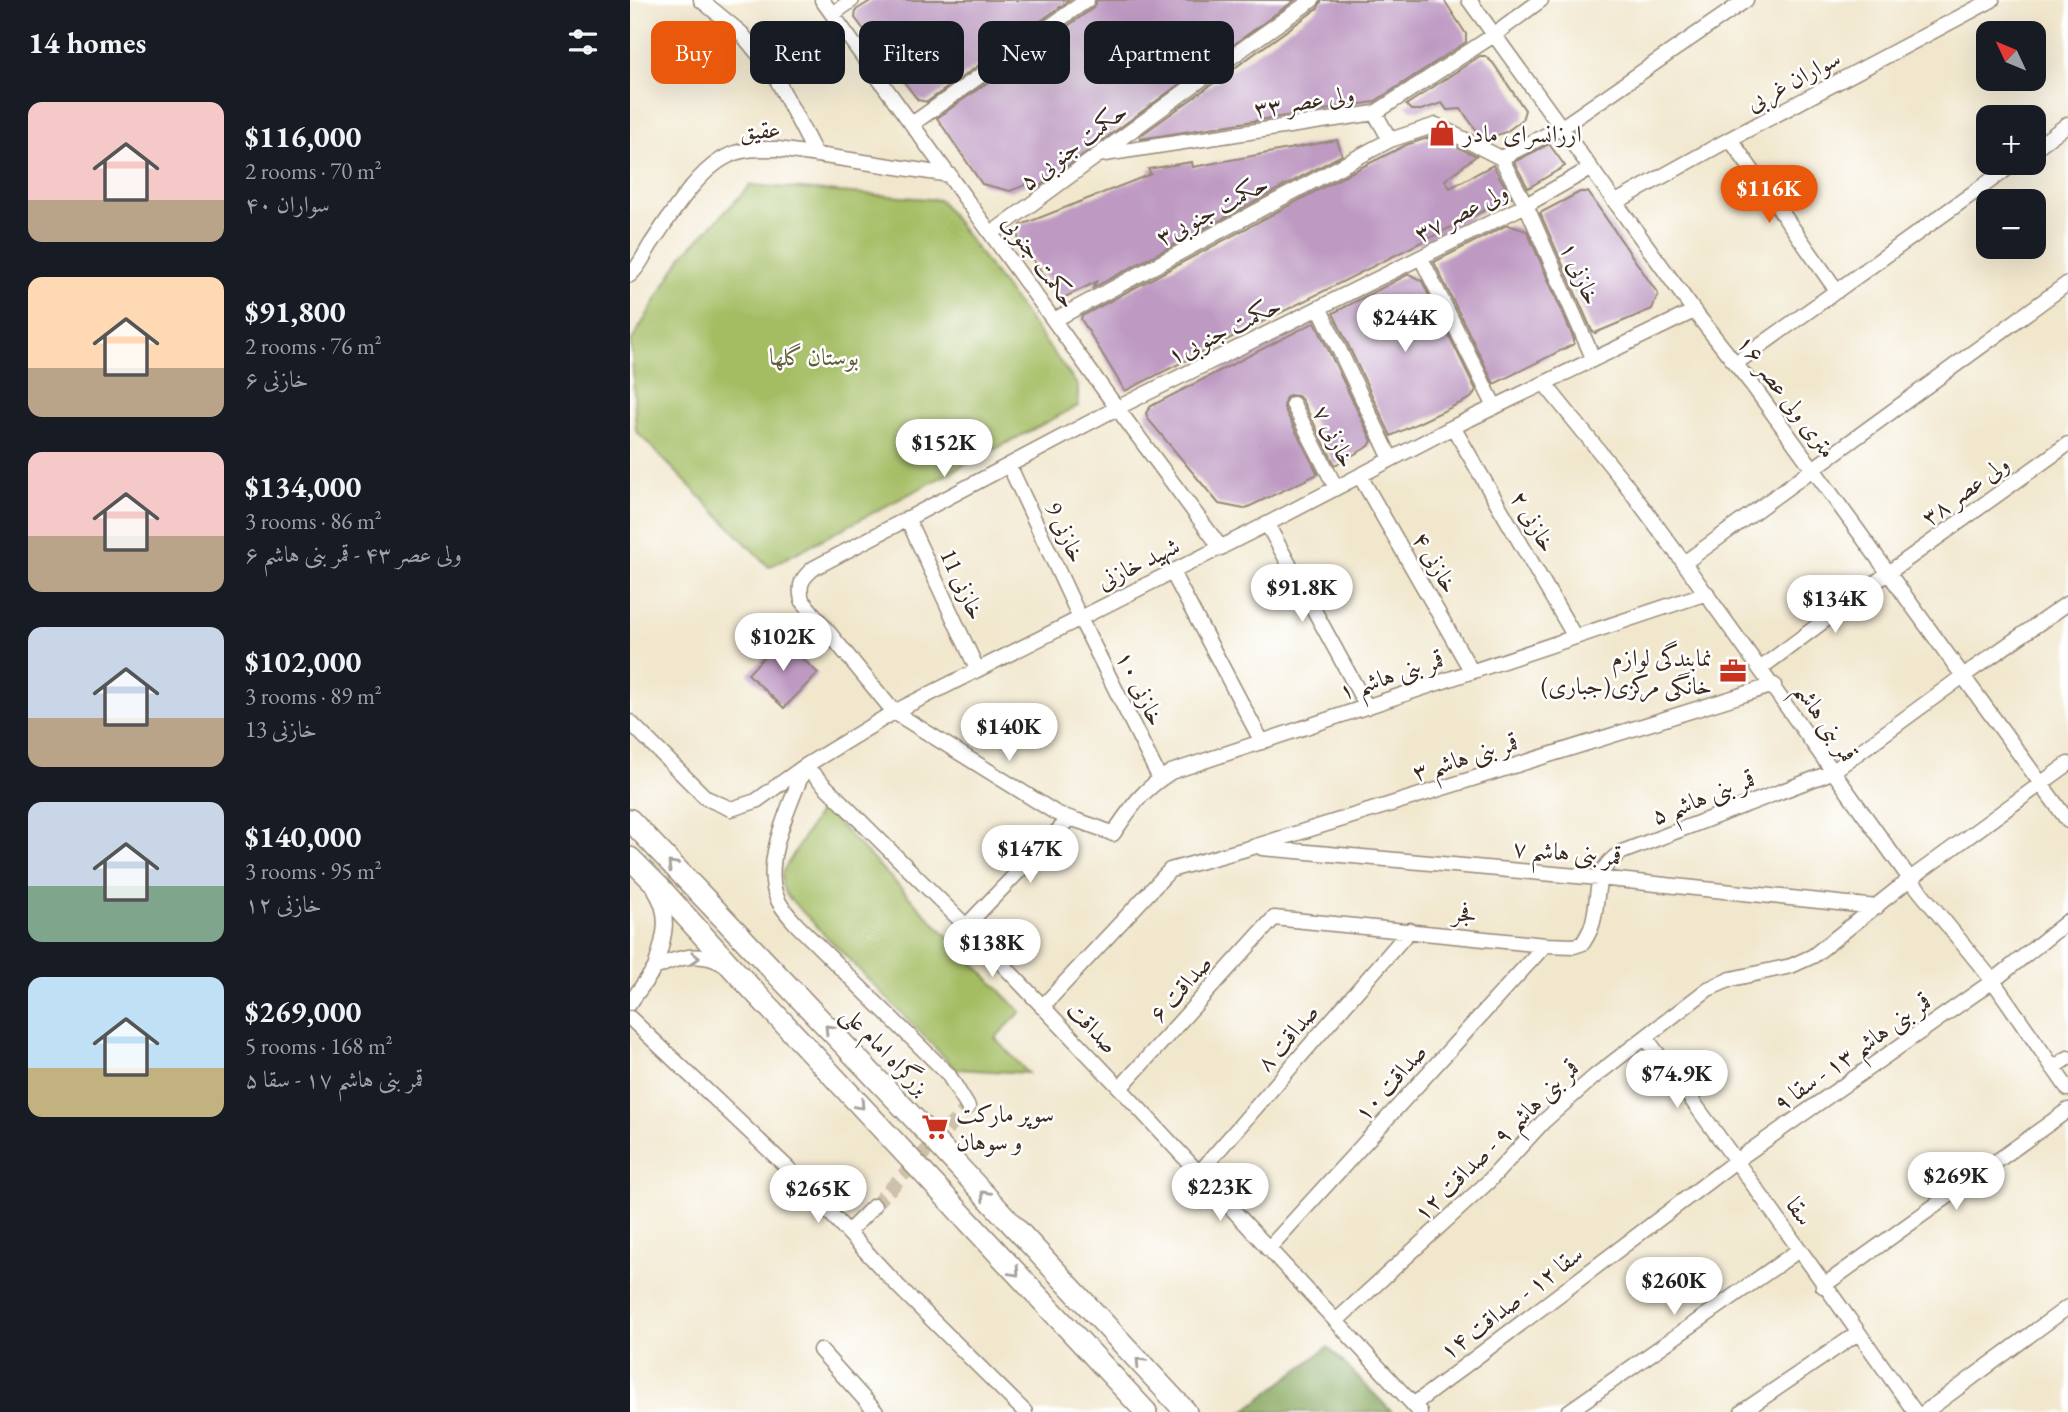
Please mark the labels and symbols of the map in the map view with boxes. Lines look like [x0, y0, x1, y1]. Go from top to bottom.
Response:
north arrow [1976, 21, 2046, 91]
street label: سواران غربی [1740, 42, 1847, 120]
street label: ولی عصر ۳۳ [1251, 78, 1357, 125]
street label: حکمت جنوبی ۵ [1013, 95, 1134, 198]
street label: عقیق [739, 113, 781, 147]
shop icon: ارزانسرای مادر [1427, 118, 1457, 148]
place label: ارزانسرای مادر [1461, 118, 1582, 150]
pin: $116K [1720, 166, 1818, 225]
street label: حکمت جنوبی۳ [1151, 167, 1274, 254]
street label: ولی عصر ۳۷ [1409, 175, 1514, 250]
street label: حکمت جنوبی [994, 208, 1084, 315]
street label: خازنی ۱ [1553, 237, 1609, 309]
street label: حکمت جنوبی۱ [1162, 289, 1287, 373]
pin: $244K [1356, 294, 1454, 354]
street label: ۱۶ متری ولی عصر [1730, 328, 1844, 465]
park label: بوستان گلها [769, 341, 859, 372]
street label: خازنی ۷ [1306, 400, 1364, 472]
pin: $152K [895, 420, 993, 479]
street label: ولی عصر ۳۸ [1915, 448, 2016, 533]
street label: خازنی ۲ [1504, 485, 1564, 557]
street label: خازنی 9 [1039, 497, 1093, 567]
street label: خازنی ۴ [1406, 526, 1466, 598]
street label: شهید خازنی [1091, 530, 1185, 596]
street label: خازنی 11 [933, 543, 993, 625]
pin: $91.8K [1245, 564, 1359, 624]
pin: $134K [1786, 576, 1884, 635]
pin: $102K [734, 614, 832, 673]
place label: نمایندگی لوازم خانگی مرکزی(جباری) [1541, 640, 1712, 703]
street label: قمر بنی هاشم ۱ [1335, 643, 1450, 715]
street label: خازنی ۱۰ [1110, 645, 1172, 731]
office icon: نمایندگی لوازم خانگی مرکزی(جباری) [1718, 656, 1748, 686]
street label: قمر بنی هاشم [1781, 676, 1864, 773]
pin: $140K [960, 704, 1058, 763]
street label: قمر بنی هاشم ۳ [1409, 726, 1524, 796]
street label: قمر بنی هاشم ۵ [1647, 763, 1762, 839]
pin: $147K [981, 826, 1079, 885]
street label: قمر بنی هاشم ۷ [1511, 832, 1622, 881]
one-way arrow [668, 860, 681, 873]
street label: فجر [1448, 896, 1479, 930]
pin: $138K [943, 920, 1041, 979]
street label: صداقت ۶ [1142, 948, 1218, 1028]
one-way arrow [690, 950, 701, 965]
street label: قمر بنی هاشم ۱۳ - سقا ۹ [1767, 986, 1942, 1125]
street label: صداقت [1060, 994, 1126, 1060]
street label: صداقت ۸ [1249, 996, 1325, 1078]
street label: بزرگراه امام علی [831, 998, 937, 1106]
one-way arrow [825, 1024, 838, 1037]
street label: صداقت ۱۰ [1347, 1037, 1433, 1127]
pin: $74.9K [1620, 1050, 1734, 1110]
street label: قمر بنی هاشم ۹ - صداقت ۱۲ [1406, 1053, 1592, 1234]
one-way arrow [852, 1097, 865, 1110]
place label: سوپر مارکت و سوهان [956, 1098, 1054, 1157]
supermarket icon: سوپر مارکت و سوهان [920, 1112, 950, 1142]
pin: $269K [1907, 1152, 2005, 1212]
pin: $223K [1171, 1164, 1269, 1223]
pin: $265K [769, 1166, 867, 1225]
one-way arrow [981, 1190, 994, 1203]
street label: سقا [1779, 1191, 1821, 1231]
street label: سقا ۱۲ - صداقت ۱۴ [1433, 1238, 1589, 1366]
pin: $260K [1625, 1258, 1723, 1317]
one-way arrow [1007, 1264, 1020, 1277]
one-way arrow [1135, 1357, 1148, 1370]

